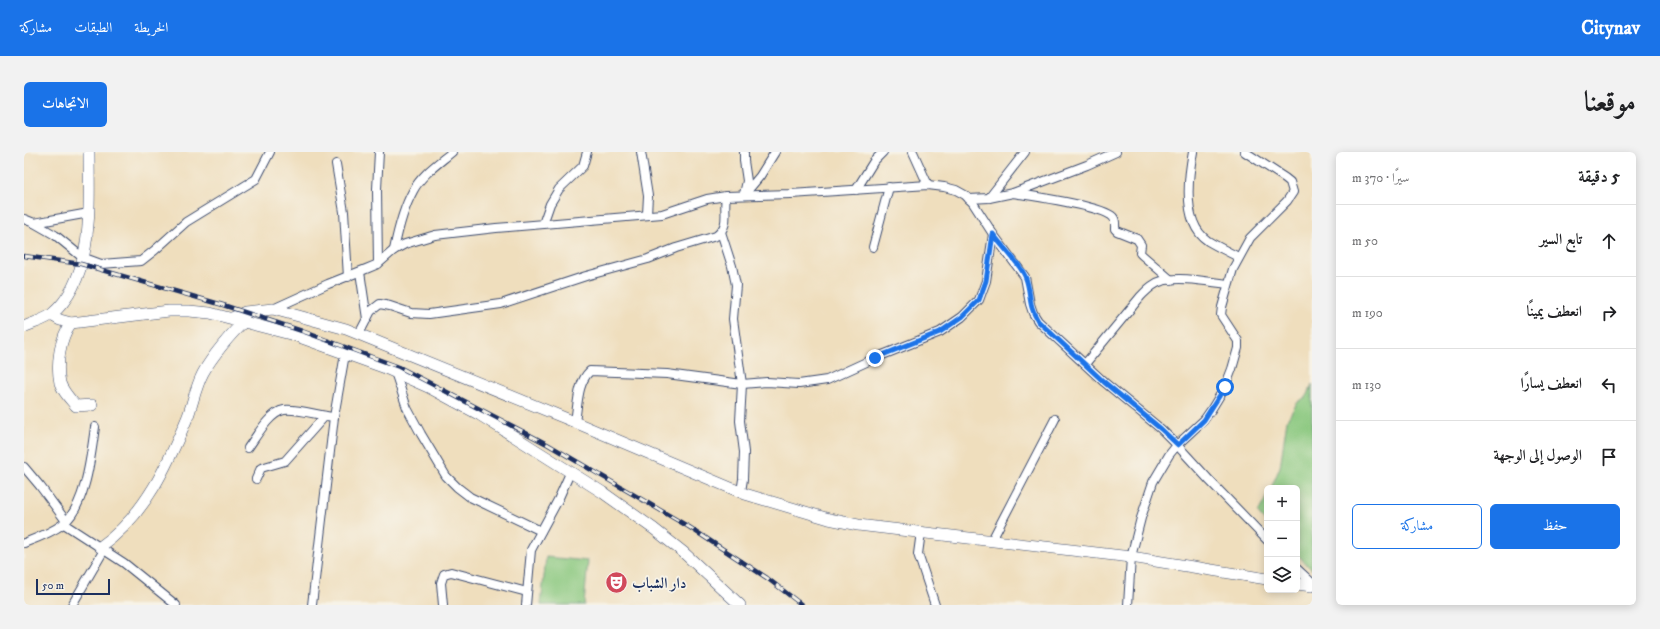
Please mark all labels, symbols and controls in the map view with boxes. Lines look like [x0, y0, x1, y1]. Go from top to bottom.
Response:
text: Citynav [1581, 17, 1640, 40]
text: مشاركة [20, 19, 52, 37]
text: الطبقات [74, 19, 112, 37]
text: الخريطة [134, 19, 168, 37]
button: الاتجاهات [24, 82, 107, 127]
text: موقعنا [1584, 85, 1636, 120]
text: 5 دقيقة [1578, 166, 1620, 188]
text: سيرًا · 370 m [1352, 170, 1409, 186]
text: تابع السير [1540, 230, 1582, 249]
icon: ahead [1598, 230, 1620, 252]
text: 50 m [1352, 233, 1378, 249]
text: انعطف يمينًا [1527, 302, 1582, 321]
icon: right [1598, 302, 1620, 324]
text: 190 m [1352, 305, 1383, 321]
route end [866, 349, 884, 367]
text: انعطف يسارًا [1521, 374, 1582, 393]
icon: left [1598, 374, 1620, 396]
text: 130 m [1352, 377, 1381, 393]
route start [1216, 378, 1234, 396]
text: الوصول إلى الوجهة [1493, 446, 1582, 465]
icon: arrive [1598, 446, 1620, 468]
map controls [1264, 485, 1300, 593]
button: + [1264, 485, 1300, 521]
button: مشاركة [1352, 504, 1482, 549]
button: حفظ [1490, 504, 1620, 549]
button: − [1264, 521, 1300, 557]
button: layers [1264, 557, 1300, 593]
theatre icon: دار الشباب [603, 570, 629, 596]
place label: دار الشباب [632, 574, 687, 593]
scale bar [36, 577, 110, 596]
text: 50 m [42, 579, 64, 593]

